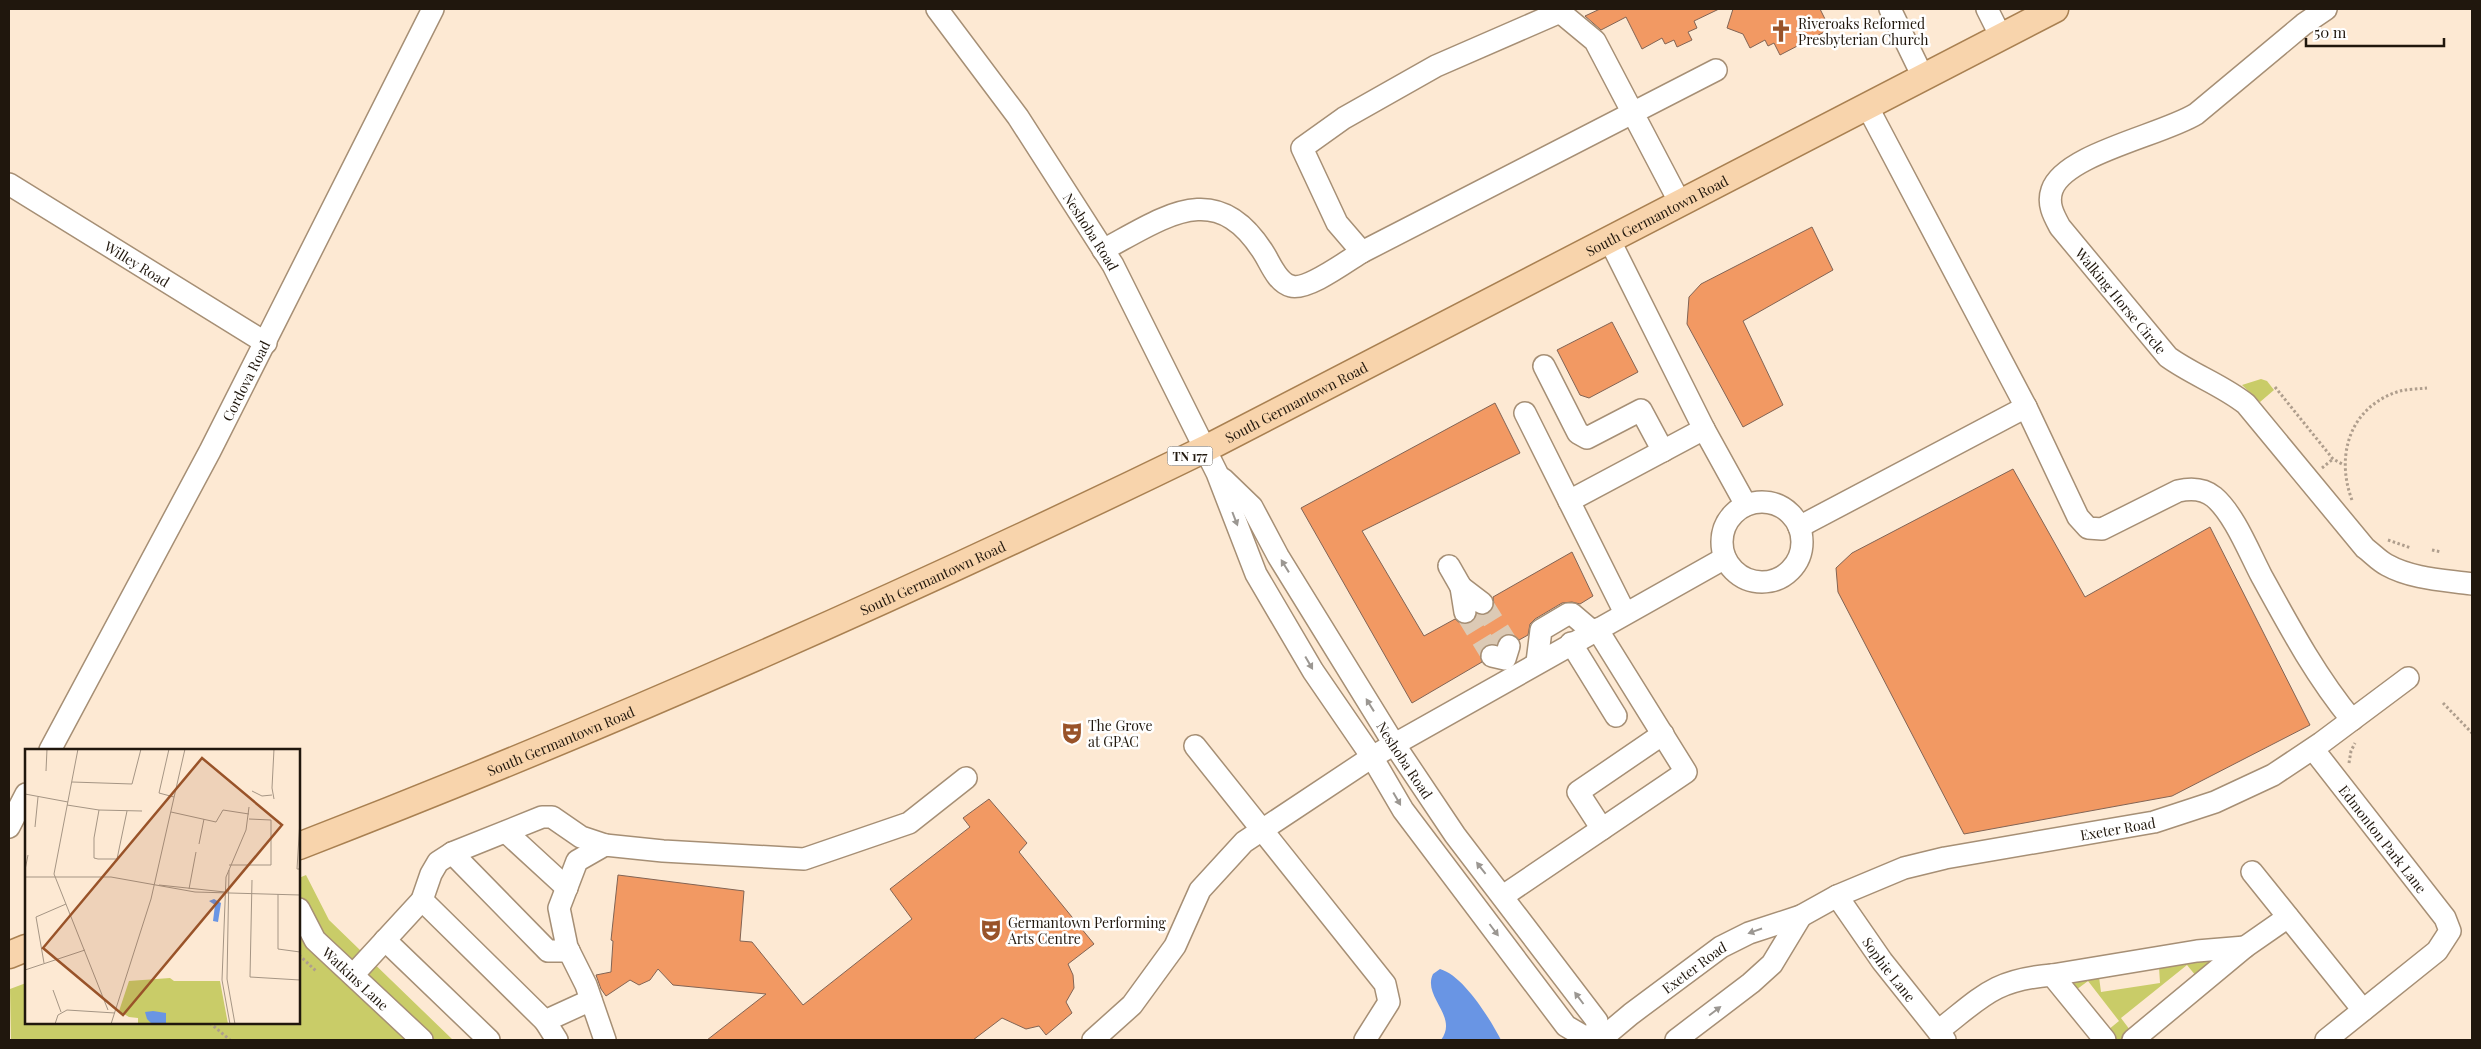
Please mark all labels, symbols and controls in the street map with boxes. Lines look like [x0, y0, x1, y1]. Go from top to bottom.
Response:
place label: Riveroaks Reformed Presbyterian Church [1798, 14, 1929, 49]
scale bar [2306, 15, 2444, 47]
church icon: Riveroaks Reformed Presbyterian Church [1768, 18, 1794, 44]
text: 50 m [2314, 22, 2347, 42]
street label: South Germantown Road [1582, 170, 1731, 260]
street label: Neshoba Road [1059, 189, 1124, 273]
street label: Willey Road [100, 236, 174, 291]
street label: Walking Horse Circle [2071, 243, 2171, 358]
street label: Cordova Road [217, 337, 274, 424]
street label: South Germantown Road [1221, 357, 1371, 447]
road number: TN 177 [1168, 446, 1212, 466]
one-way arrow [1231, 512, 1239, 527]
street label: South Germantown Road [857, 536, 1008, 619]
one-way arrow [1280, 560, 1289, 573]
one-way arrow [1304, 657, 1313, 670]
one-way arrow [1365, 698, 1375, 711]
street label: South Germantown Road [484, 701, 637, 780]
place label: The Grove at GPAC [1088, 716, 1153, 751]
street label: Neshoba Road [1373, 718, 1437, 802]
theatre icon: The Grove at GPAC [1059, 720, 1085, 746]
inset map [25, 749, 300, 1024]
street label: Edmonton Park Lane [2335, 781, 2431, 897]
one-way arrow [1393, 792, 1401, 807]
street label: Exeter Road [2079, 812, 2157, 844]
one-way arrow [1476, 861, 1486, 875]
place label: Germantown Performing Arts Centre [1007, 913, 1166, 948]
theatre icon: Germantown Performing Arts Centre [978, 917, 1004, 943]
one-way arrow [1488, 923, 1499, 936]
one-way arrow [1747, 927, 1762, 935]
street label: Sophie Lane [1859, 933, 1920, 1006]
street label: Exeter Road [1658, 937, 1729, 997]
street label: Watkins Lane [318, 942, 393, 1014]
one-way arrow [1574, 991, 1584, 1004]
one-way arrow [1708, 1005, 1721, 1016]

